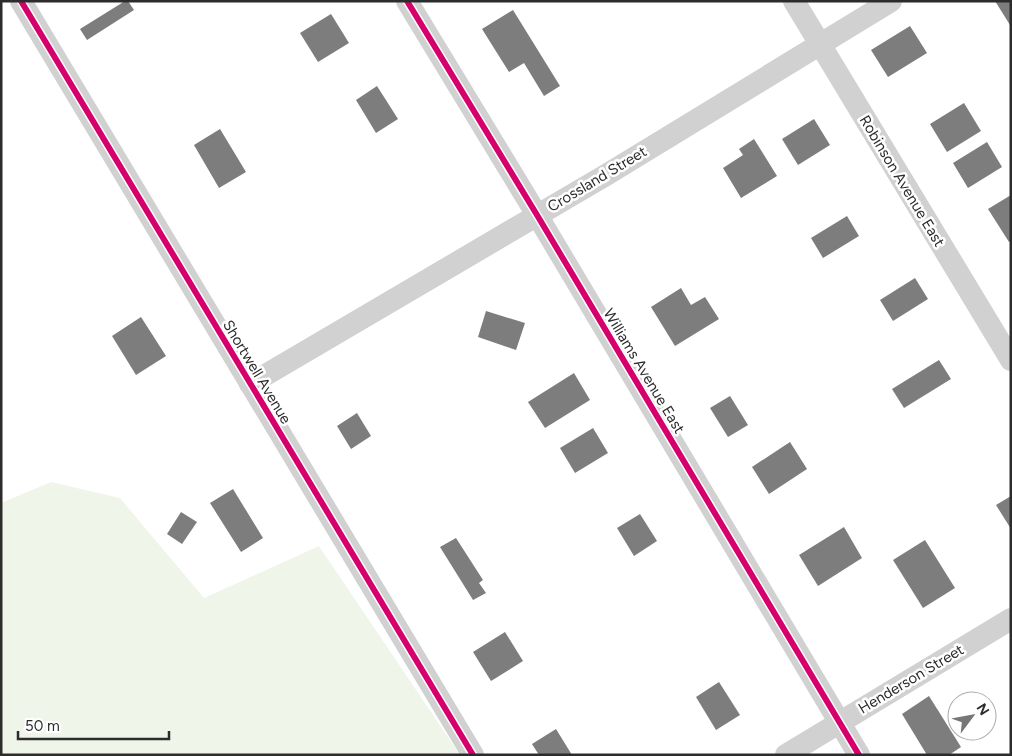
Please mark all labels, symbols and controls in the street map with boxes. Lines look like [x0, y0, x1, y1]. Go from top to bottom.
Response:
street label: Robinson Avenue East [856, 112, 949, 250]
street label: Crossland Street [544, 142, 650, 216]
street label: Williams Avenue East [600, 305, 689, 437]
street label: Shortwell Avenue [219, 317, 295, 427]
street label: Henderson Street [855, 640, 967, 718]
north arrow [947, 691, 997, 741]
text: N [973, 700, 993, 718]
scale bar [18, 708, 169, 740]
text: 50 m [25, 717, 60, 735]

